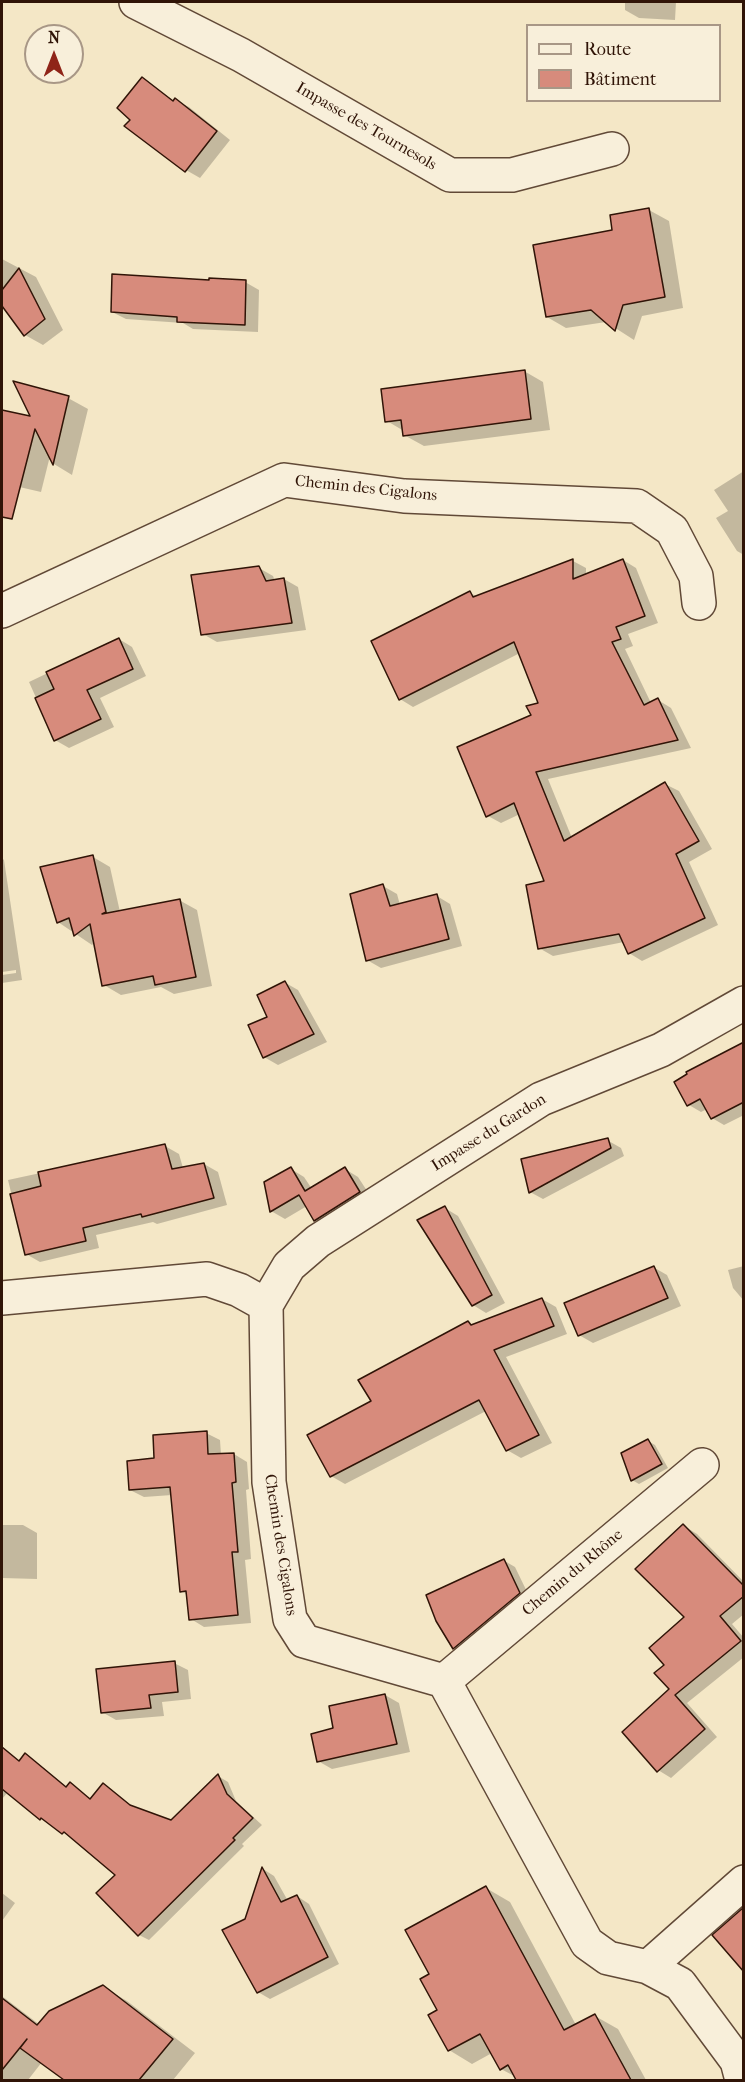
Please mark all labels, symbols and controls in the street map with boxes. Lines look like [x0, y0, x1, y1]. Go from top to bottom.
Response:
north arrow [24, 24, 84, 84]
legend [526, 24, 721, 102]
text: N [48, 28, 60, 47]
text: Route [584, 39, 631, 60]
text: Bâtiment [584, 69, 656, 90]
street label: Impasse des Tournesols [292, 79, 440, 175]
street label: Chemin des Cigalons [294, 472, 438, 506]
street label: Impasse du Gardon [428, 1090, 550, 1176]
street label: Chemin des Cigalons [259, 1473, 301, 1617]
street label: Chemin du Rhône [519, 1525, 627, 1621]

